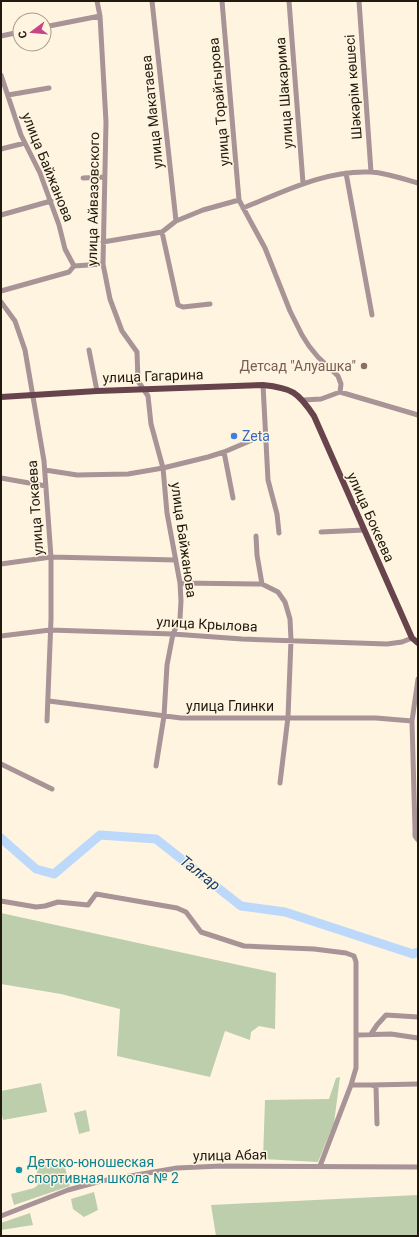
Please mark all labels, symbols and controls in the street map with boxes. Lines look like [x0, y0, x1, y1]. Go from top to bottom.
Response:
north arrow [12, 12, 52, 52]
text: С [16, 29, 30, 40]
street label: Шәкәрім көшесі [341, 34, 365, 140]
street label: улица Торайгырова [205, 37, 233, 167]
street label: улица Шакарима [272, 37, 296, 149]
street label: улица Макатаева [138, 54, 166, 170]
street label: улица Байжанова [19, 110, 77, 224]
street label: улица Айвазовского [84, 132, 102, 266]
place label: Детсад "Алуашка" [239, 358, 356, 374]
marker: Детсад "Алуашка" [359, 361, 369, 371]
street label: улица Гагарина [102, 366, 204, 386]
place label: Zeta [242, 428, 270, 444]
marker: Zeta [229, 431, 239, 441]
street label: улица Токаева [24, 460, 46, 556]
street label: улица Бокеева [344, 470, 398, 564]
street label: улица Байжанова [168, 481, 200, 599]
street label: улица Крылова [156, 613, 258, 635]
street label: улица Глинки [186, 698, 274, 714]
water label: Талғар [176, 852, 224, 894]
street label: улица Абая [193, 1146, 267, 1164]
place label: Детско-юношеская спортивная школа № 2 [27, 1154, 179, 1186]
marker: Детско-юношеская спортивная школа № 2 [14, 1165, 24, 1175]

